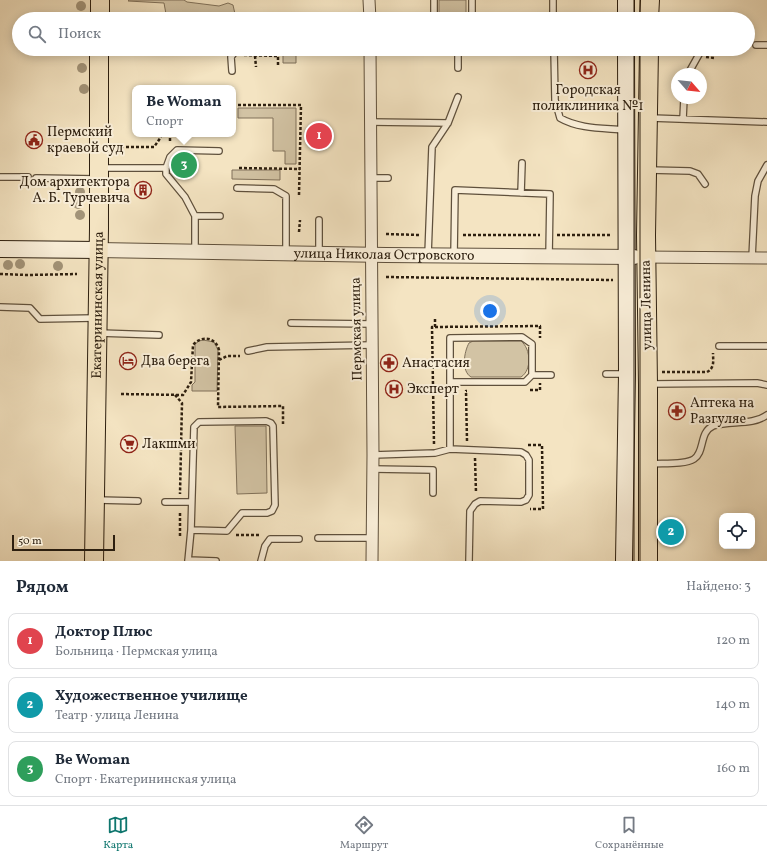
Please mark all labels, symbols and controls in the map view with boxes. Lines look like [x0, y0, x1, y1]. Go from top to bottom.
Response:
search box [12, 12, 755, 56]
icon: search [26, 23, 48, 45]
text: Поиск [58, 24, 101, 45]
hospital icon: Городская поликлиника №1 [578, 60, 598, 80]
north arrow [671, 68, 707, 104]
place label: Городская поликлиника №1 [532, 81, 644, 116]
popup [132, 85, 236, 137]
text: Be Woman [146, 92, 222, 113]
text: Спорт [146, 113, 183, 131]
pin: 1 [306, 121, 332, 151]
place label: Пермский краевой суд [47, 123, 123, 158]
public building icon: Пермский краевой суд [24, 130, 44, 150]
pin: 3 [171, 150, 197, 180]
place label: Дом архитектора А. Б. Турчевича [20, 173, 130, 208]
building icon: Дом архитектора А. Б. Турчевича [133, 180, 153, 200]
street label: Екатерининская улица [87, 231, 108, 379]
street label: улица Николая Островского [293, 244, 475, 265]
street label: улица Ленина [637, 260, 657, 350]
street label: Пермская улица [347, 277, 367, 381]
your location [480, 301, 500, 321]
hotel icon: Два берега [118, 351, 138, 371]
place label: Два берега [141, 352, 210, 371]
pharmacy icon: Анастасия [379, 353, 399, 373]
place label: Анастасия [402, 354, 470, 373]
hospital icon: Эксперт [384, 379, 404, 399]
place label: Эксперт [407, 380, 459, 399]
place label: Аптека на Разгуляе [690, 394, 754, 429]
pharmacy icon: Аптека на Разгуляе [667, 401, 687, 421]
supermarket icon: Лакшми [119, 434, 139, 454]
place label: Лакшми [142, 435, 196, 454]
map controls [719, 513, 755, 549]
button: locate [719, 513, 755, 549]
pin: 2 [658, 517, 684, 547]
scale bar [12, 533, 115, 552]
text: 50 m [18, 534, 42, 549]
text: Рядом [16, 576, 69, 599]
text: Найдено: 3 [686, 578, 751, 596]
text: Доктор Плюс [55, 622, 153, 643]
text: 1 [27, 632, 33, 650]
text: 120 m [716, 632, 750, 650]
text: Больница · Пермская улица [55, 643, 218, 661]
text: Художественное училище [55, 686, 248, 707]
text: 2 [27, 696, 33, 714]
text: 140 m [716, 696, 750, 714]
text: Театр · улица Ленина [55, 707, 179, 725]
text: Be Woman [55, 750, 130, 771]
text: 3 [27, 760, 33, 778]
text: 160 m [716, 760, 750, 778]
text: Спорт · Екатерининская улица [55, 771, 236, 789]
tab: Карта [103, 814, 133, 853]
tab: Маршрут [340, 814, 388, 853]
tab: Сохранённые [595, 814, 664, 853]

